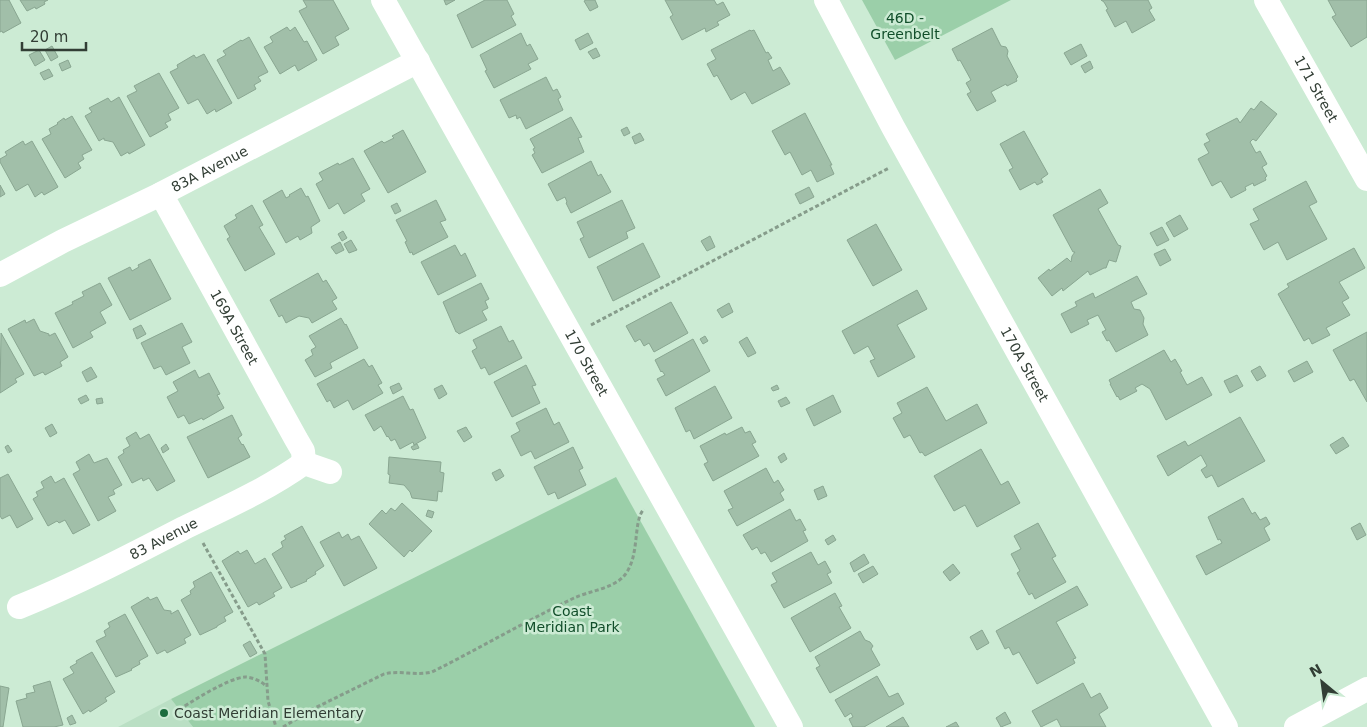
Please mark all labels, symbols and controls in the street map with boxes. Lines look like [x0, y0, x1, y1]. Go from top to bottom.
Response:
park label: 46D - Greenbelt [870, 10, 940, 42]
scale bar [22, 20, 86, 52]
text: 20 m [30, 28, 68, 46]
street label: 171 Street [1291, 53, 1341, 125]
street label: 83A Avenue [169, 142, 251, 195]
street label: 169A Street [207, 287, 262, 368]
street label: 170A Street [997, 324, 1052, 405]
street label: 170 Street [562, 327, 612, 399]
street label: 83 Avenue [127, 515, 200, 563]
park label: Coast Meridian Park [524, 603, 621, 635]
north arrow [1297, 657, 1347, 707]
text: N [1307, 661, 1325, 680]
place label: Coast Meridian Elementary [174, 705, 364, 721]
marker: Coast Meridian Elementary [158, 707, 170, 719]

